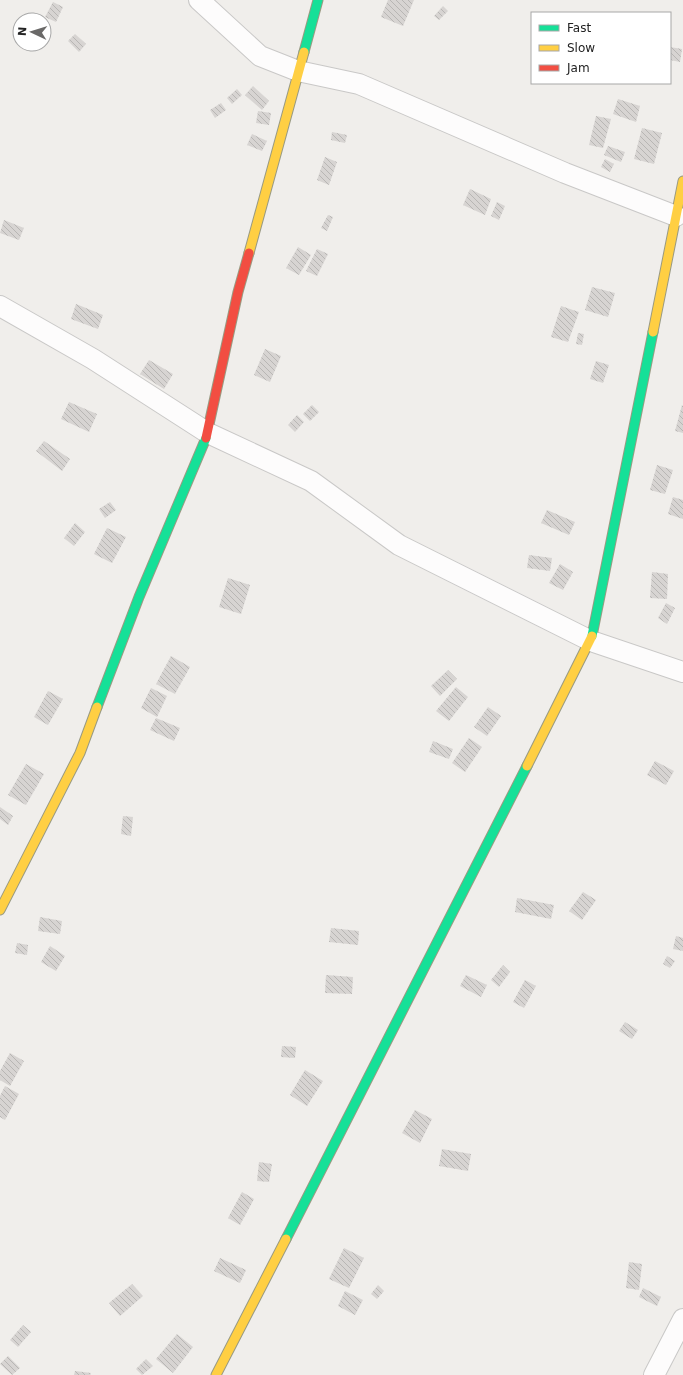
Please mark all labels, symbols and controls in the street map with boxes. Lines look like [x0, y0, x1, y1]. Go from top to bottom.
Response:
north arrow [12, 12, 52, 52]
legend [531, 12, 671, 84]
text: Fast [567, 21, 591, 35]
text: N [16, 26, 29, 36]
text: Slow [567, 41, 595, 55]
text: Jam [566, 61, 590, 75]

